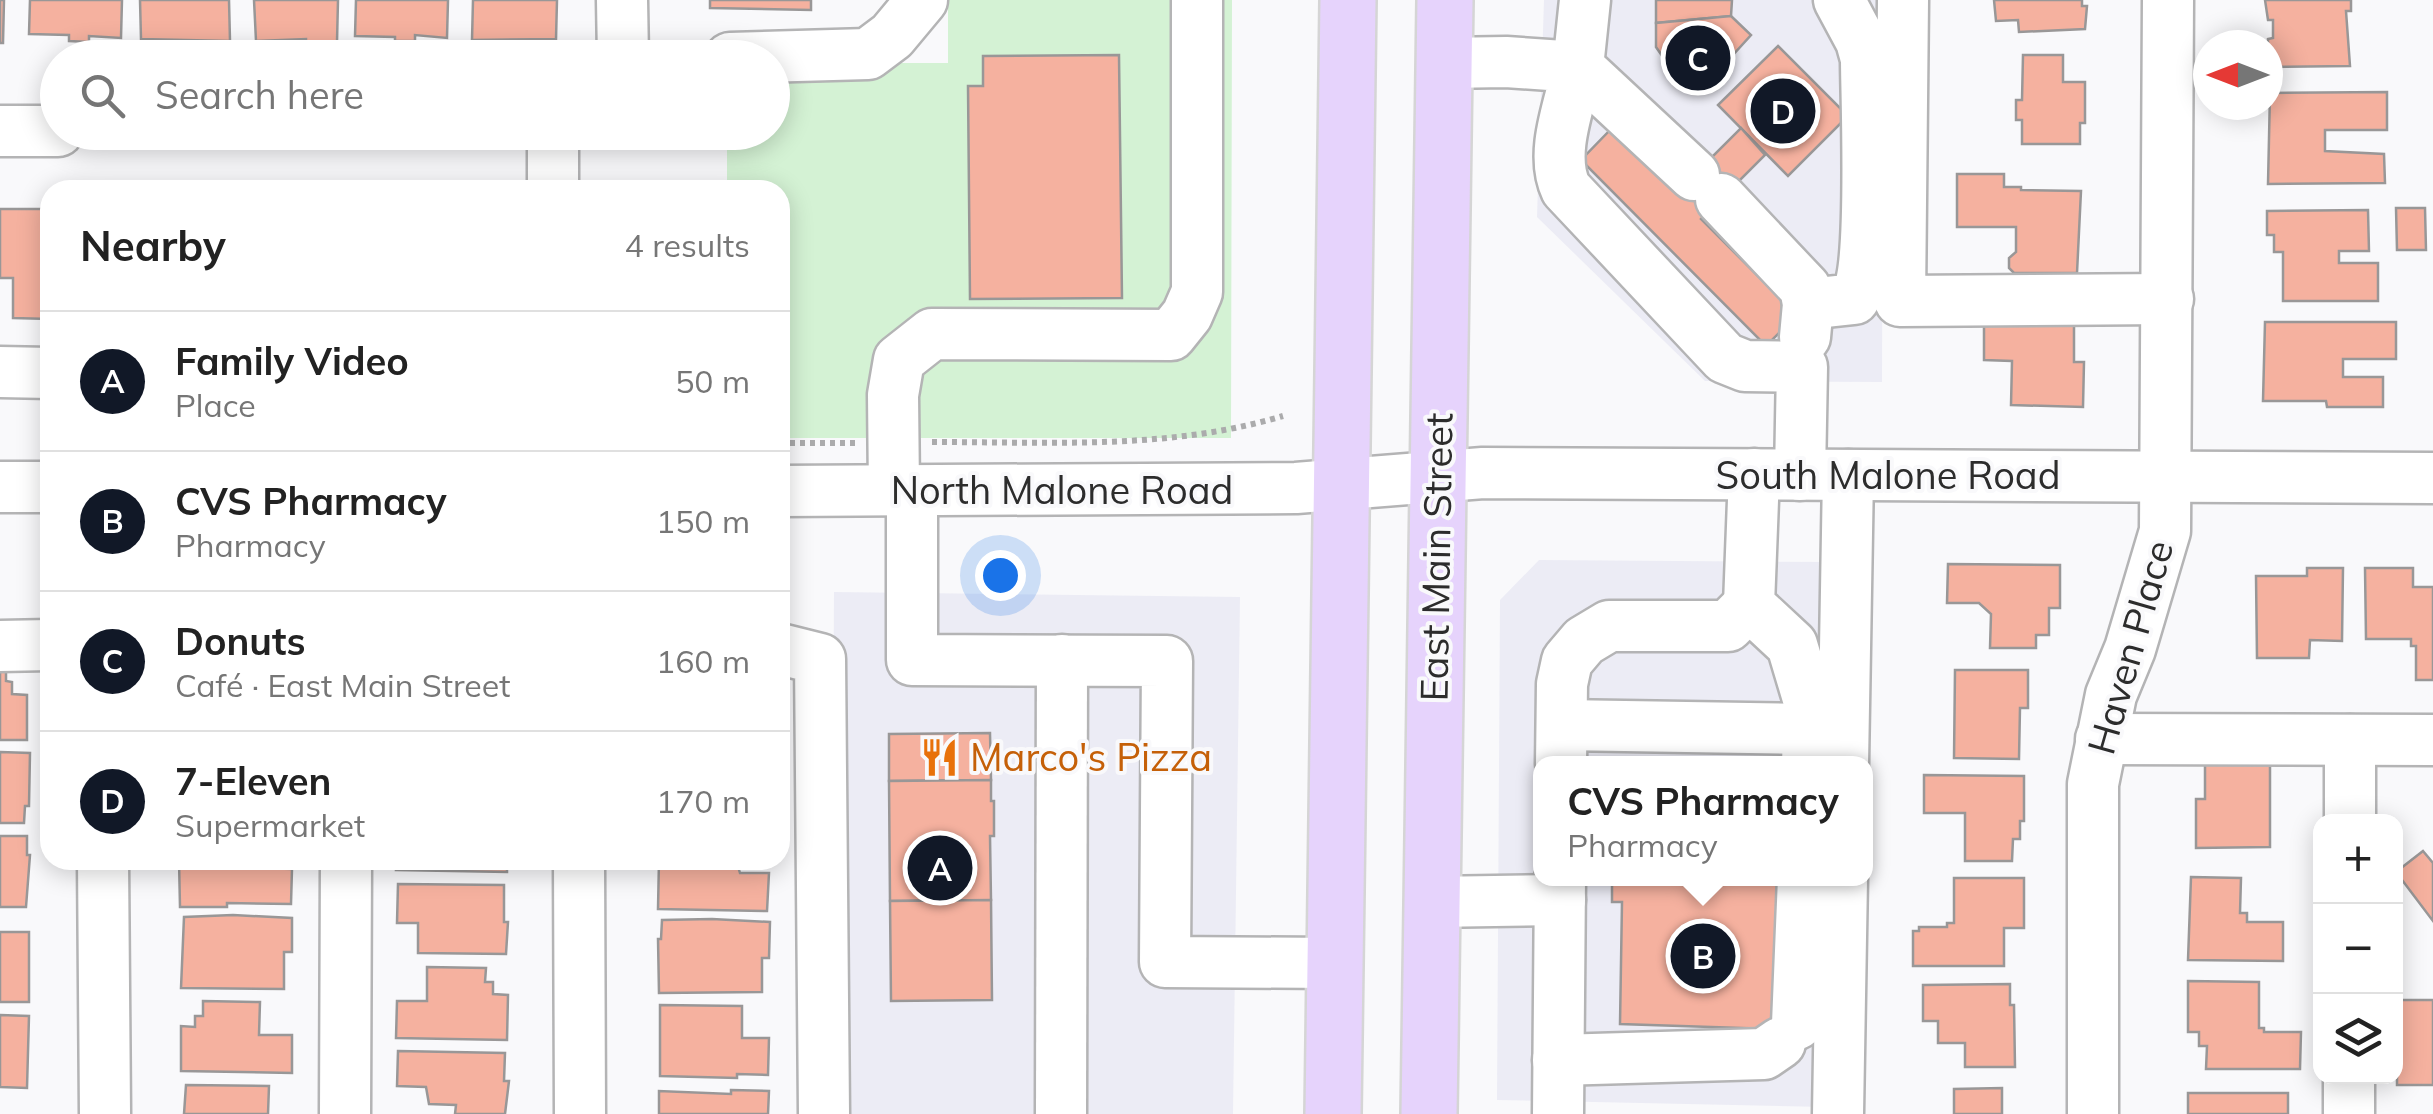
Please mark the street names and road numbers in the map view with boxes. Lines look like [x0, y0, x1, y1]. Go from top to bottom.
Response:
street label: East Main Street [1409, 412, 1463, 702]
street label: South Malone Road [1716, 451, 2060, 499]
street label: North Malone Road [891, 466, 1233, 514]
street label: Haven Place [2077, 535, 2183, 759]

